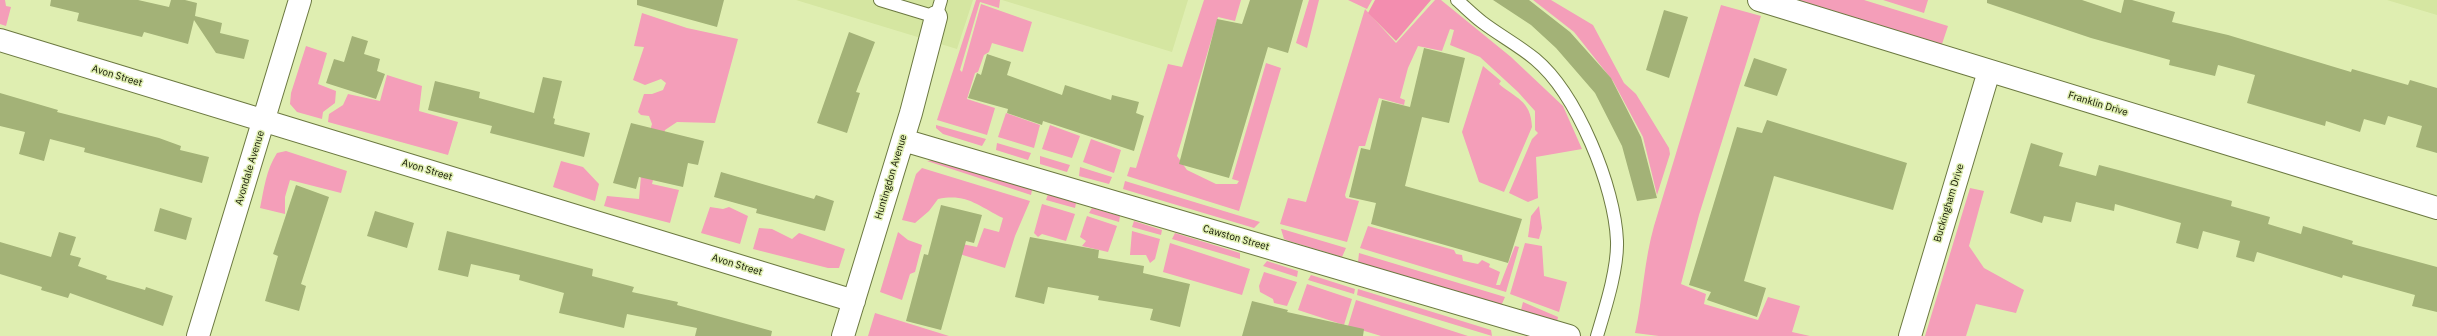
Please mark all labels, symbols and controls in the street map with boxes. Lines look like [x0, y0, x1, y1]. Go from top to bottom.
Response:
street label: Avon Street [90, 63, 144, 89]
street label: Franklin Drive [2067, 89, 2129, 119]
street label: Avondale Avenue [233, 129, 267, 207]
street label: Huntingdon Avenue [872, 133, 910, 221]
street label: Avon Street [400, 157, 454, 183]
street label: Buckingham Drive [1931, 162, 1967, 244]
street label: Cawston Street [1201, 223, 1271, 253]
street label: Avon Street [710, 252, 764, 278]

